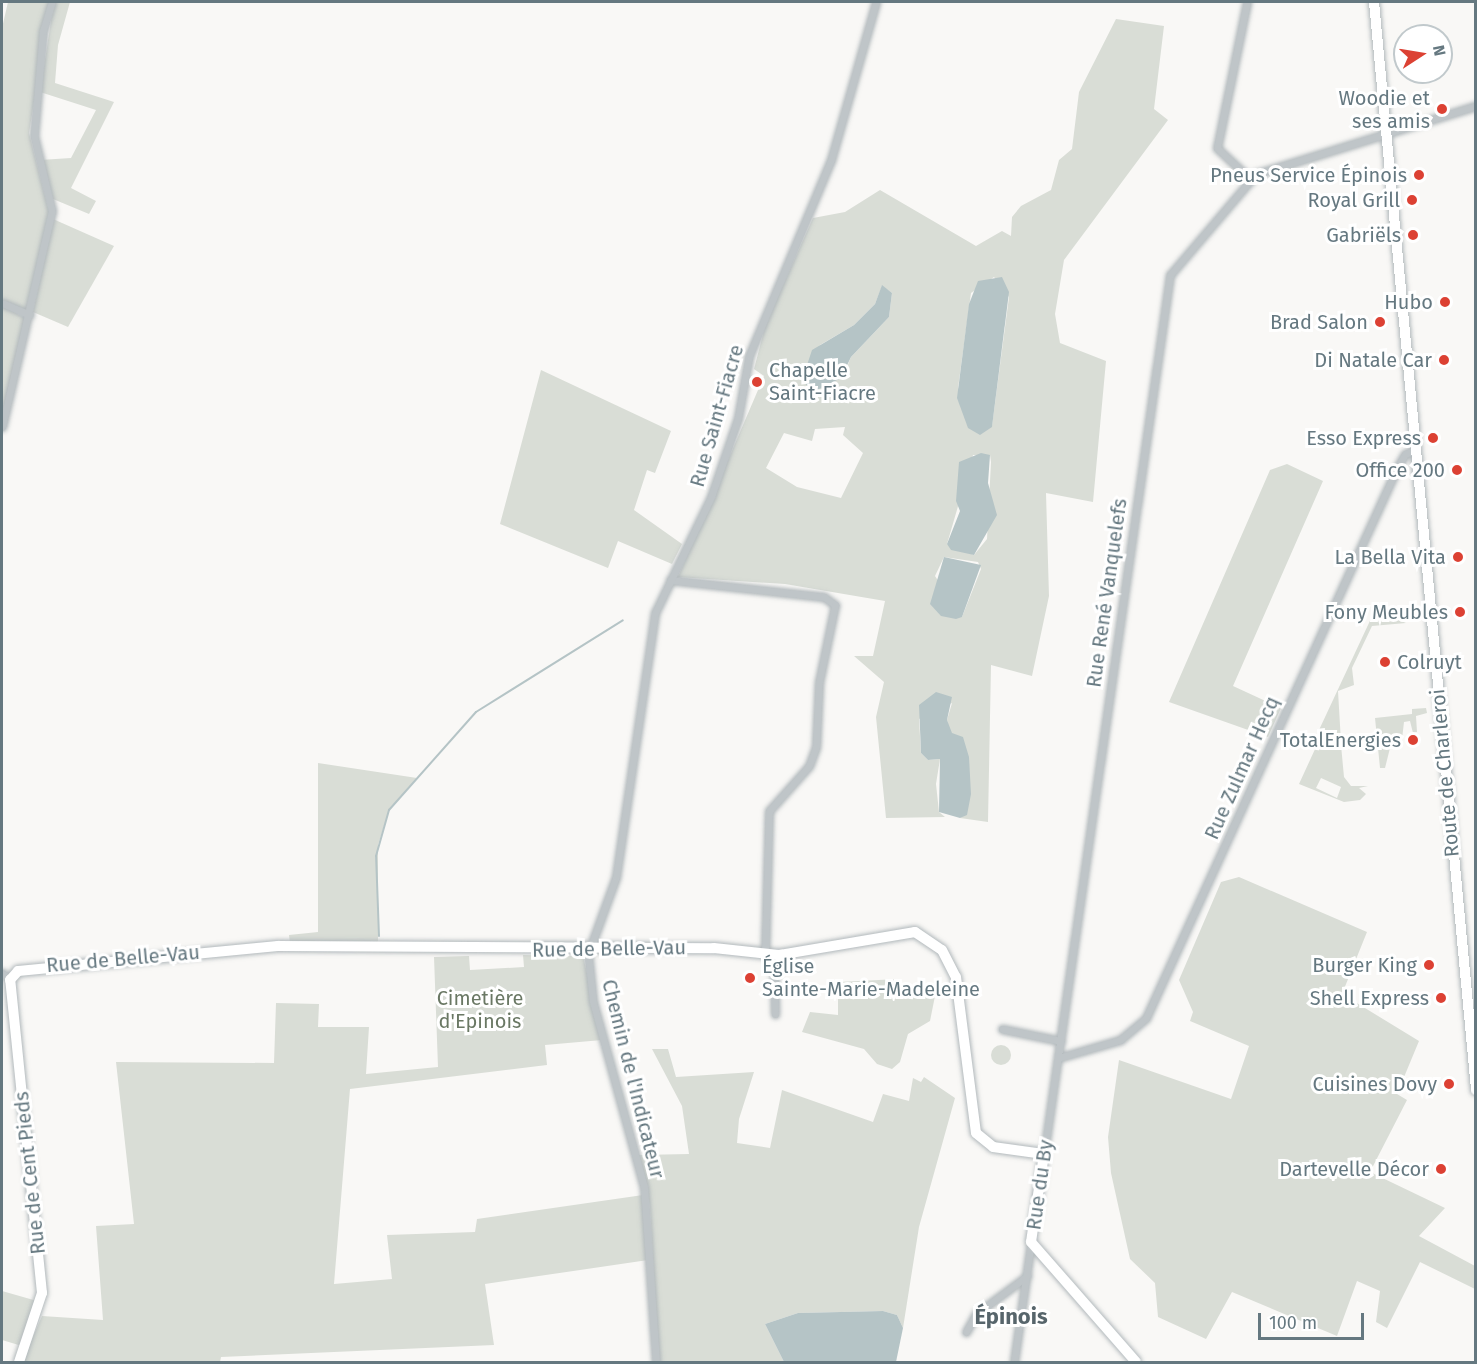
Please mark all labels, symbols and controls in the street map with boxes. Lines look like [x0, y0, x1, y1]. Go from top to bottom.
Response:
north arrow [1393, 24, 1453, 84]
text: N [1429, 43, 1450, 58]
place label: Woodie et ses amis [1338, 86, 1430, 133]
marker: Woodie et ses amis [1435, 102, 1449, 116]
place label: Pneus Service Épinois [1210, 163, 1407, 187]
marker: Pneus Service Épinois [1412, 168, 1426, 182]
place label: Royal Grill [1308, 188, 1400, 212]
marker: Royal Grill [1405, 193, 1419, 207]
place label: Gabriëls [1326, 223, 1401, 247]
marker: Gabriëls [1406, 228, 1420, 242]
place label: Hubo [1384, 290, 1433, 314]
marker: Hubo [1438, 295, 1452, 309]
place label: Brad Salon [1270, 310, 1368, 334]
marker: Brad Salon [1373, 315, 1387, 329]
street label: Rue Saint-Fiacre [685, 342, 749, 490]
place label: Di Natale Car [1314, 348, 1432, 372]
marker: Di Natale Car [1437, 353, 1451, 367]
place label: Chapelle Saint-Fiacre [769, 358, 876, 405]
marker: Chapelle Saint-Fiacre [750, 375, 764, 389]
place label: Esso Express [1306, 426, 1421, 450]
marker: Esso Express [1426, 431, 1440, 445]
place label: Office 200 [1355, 458, 1445, 482]
marker: Office 200 [1450, 463, 1464, 477]
street label: Rue René Vanquelefs [1082, 497, 1132, 689]
place label: La Bella Vita [1334, 545, 1446, 569]
marker: La Bella Vita [1451, 550, 1465, 564]
place label: Fony Meubles [1325, 600, 1448, 624]
marker: Fony Meubles [1453, 605, 1467, 619]
place label: Colruyt [1397, 650, 1462, 674]
marker: Colruyt [1378, 655, 1392, 669]
street label: Route de Charleroi [1426, 688, 1464, 858]
street label: Rue Zulmar Hecq [1200, 693, 1284, 843]
place label: TotalEnergies [1280, 728, 1401, 752]
marker: TotalEnergies [1406, 733, 1420, 747]
street label: Rue de Belle-Vau [532, 936, 686, 962]
street label: Rue de Belle-Vau [45, 940, 201, 978]
place label: Burger King [1312, 953, 1417, 977]
place label: Église Sainte-Marie-Madeleine [762, 954, 980, 1001]
marker: Burger King [1422, 958, 1436, 972]
marker: Église Sainte-Marie-Madeleine [743, 971, 757, 985]
street label: Chemin de l'Indicateur [597, 977, 669, 1181]
place label: Shell Express [1310, 986, 1429, 1010]
park label: Cimetière d'Epinois [437, 987, 523, 1034]
marker: Shell Express [1434, 991, 1448, 1005]
place label: Cuisines Dovy [1312, 1072, 1437, 1096]
marker: Cuisines Dovy [1442, 1077, 1456, 1091]
street label: Rue de Cent Pieds [10, 1090, 50, 1256]
street label: Rue du By [1022, 1138, 1058, 1232]
place label: Dartevelle Décor [1279, 1157, 1429, 1181]
marker: Dartevelle Décor [1434, 1162, 1448, 1176]
scale bar [1261, 1301, 1368, 1339]
district label: Épinois [974, 1304, 1048, 1330]
text: 100 m [1269, 1312, 1317, 1334]

